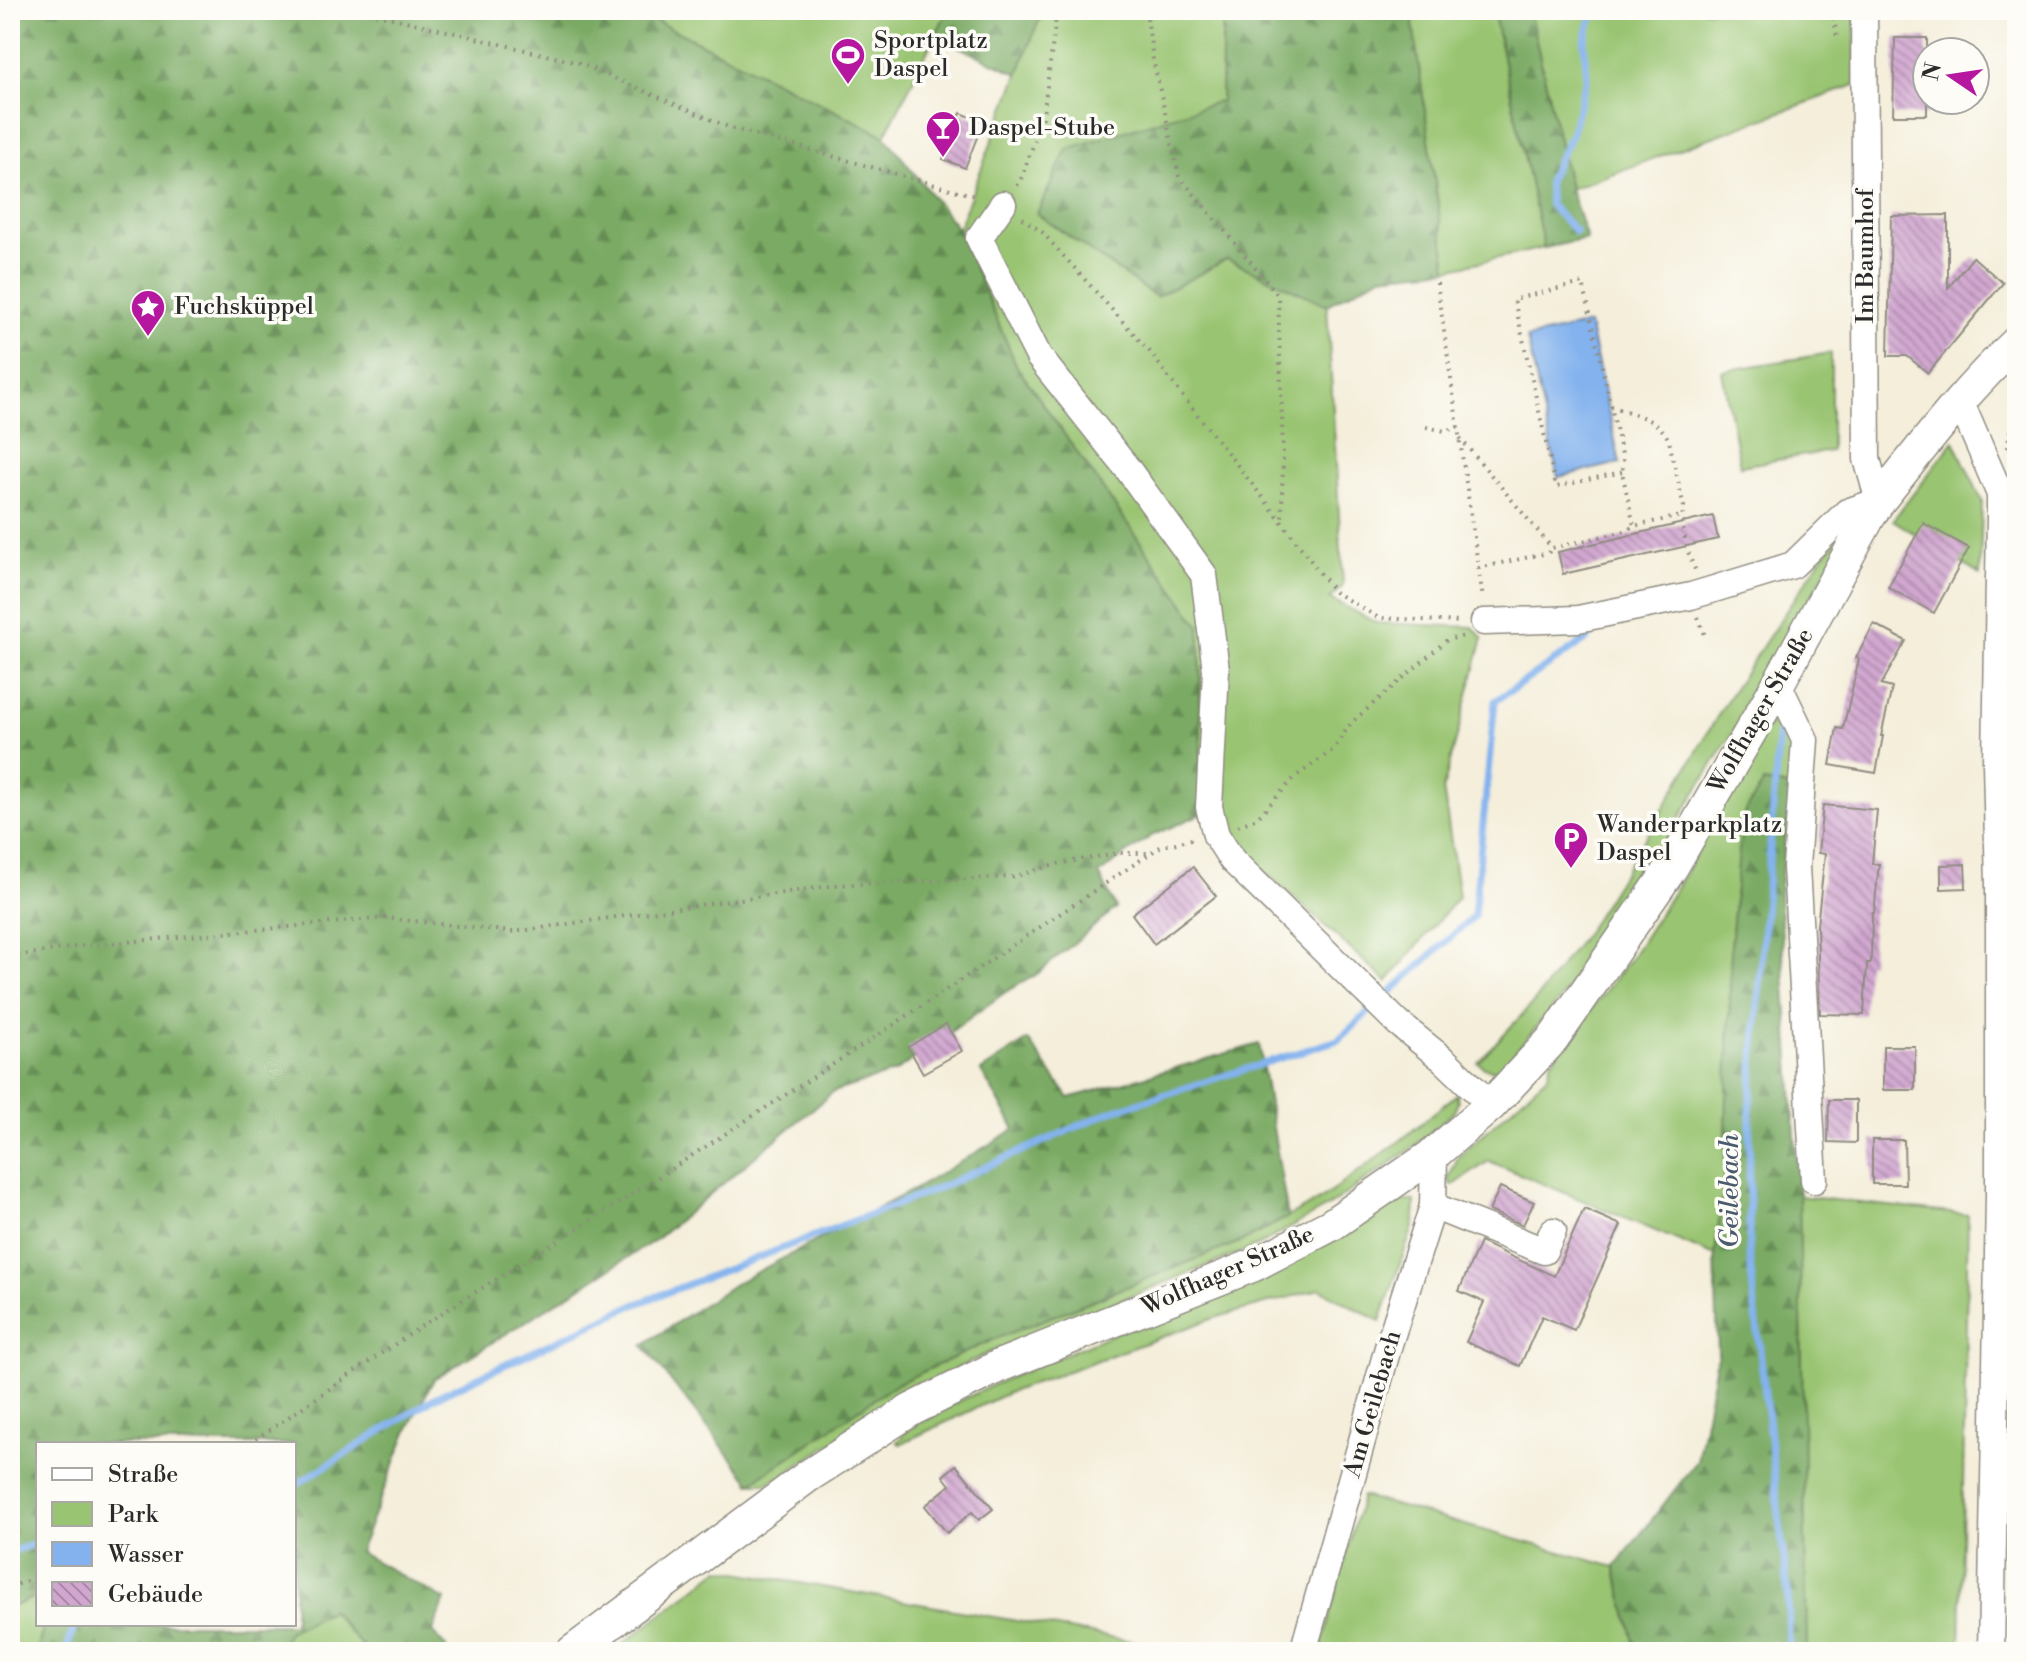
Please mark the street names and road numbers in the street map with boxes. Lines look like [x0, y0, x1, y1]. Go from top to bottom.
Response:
street label: Im Baumhof [1851, 187, 1881, 323]
street label: Wolfhager Straße [1701, 623, 1820, 800]
street label: Wolfhager Straße [1136, 1220, 1319, 1323]
street label: Am Geilebach [1337, 1327, 1408, 1482]

